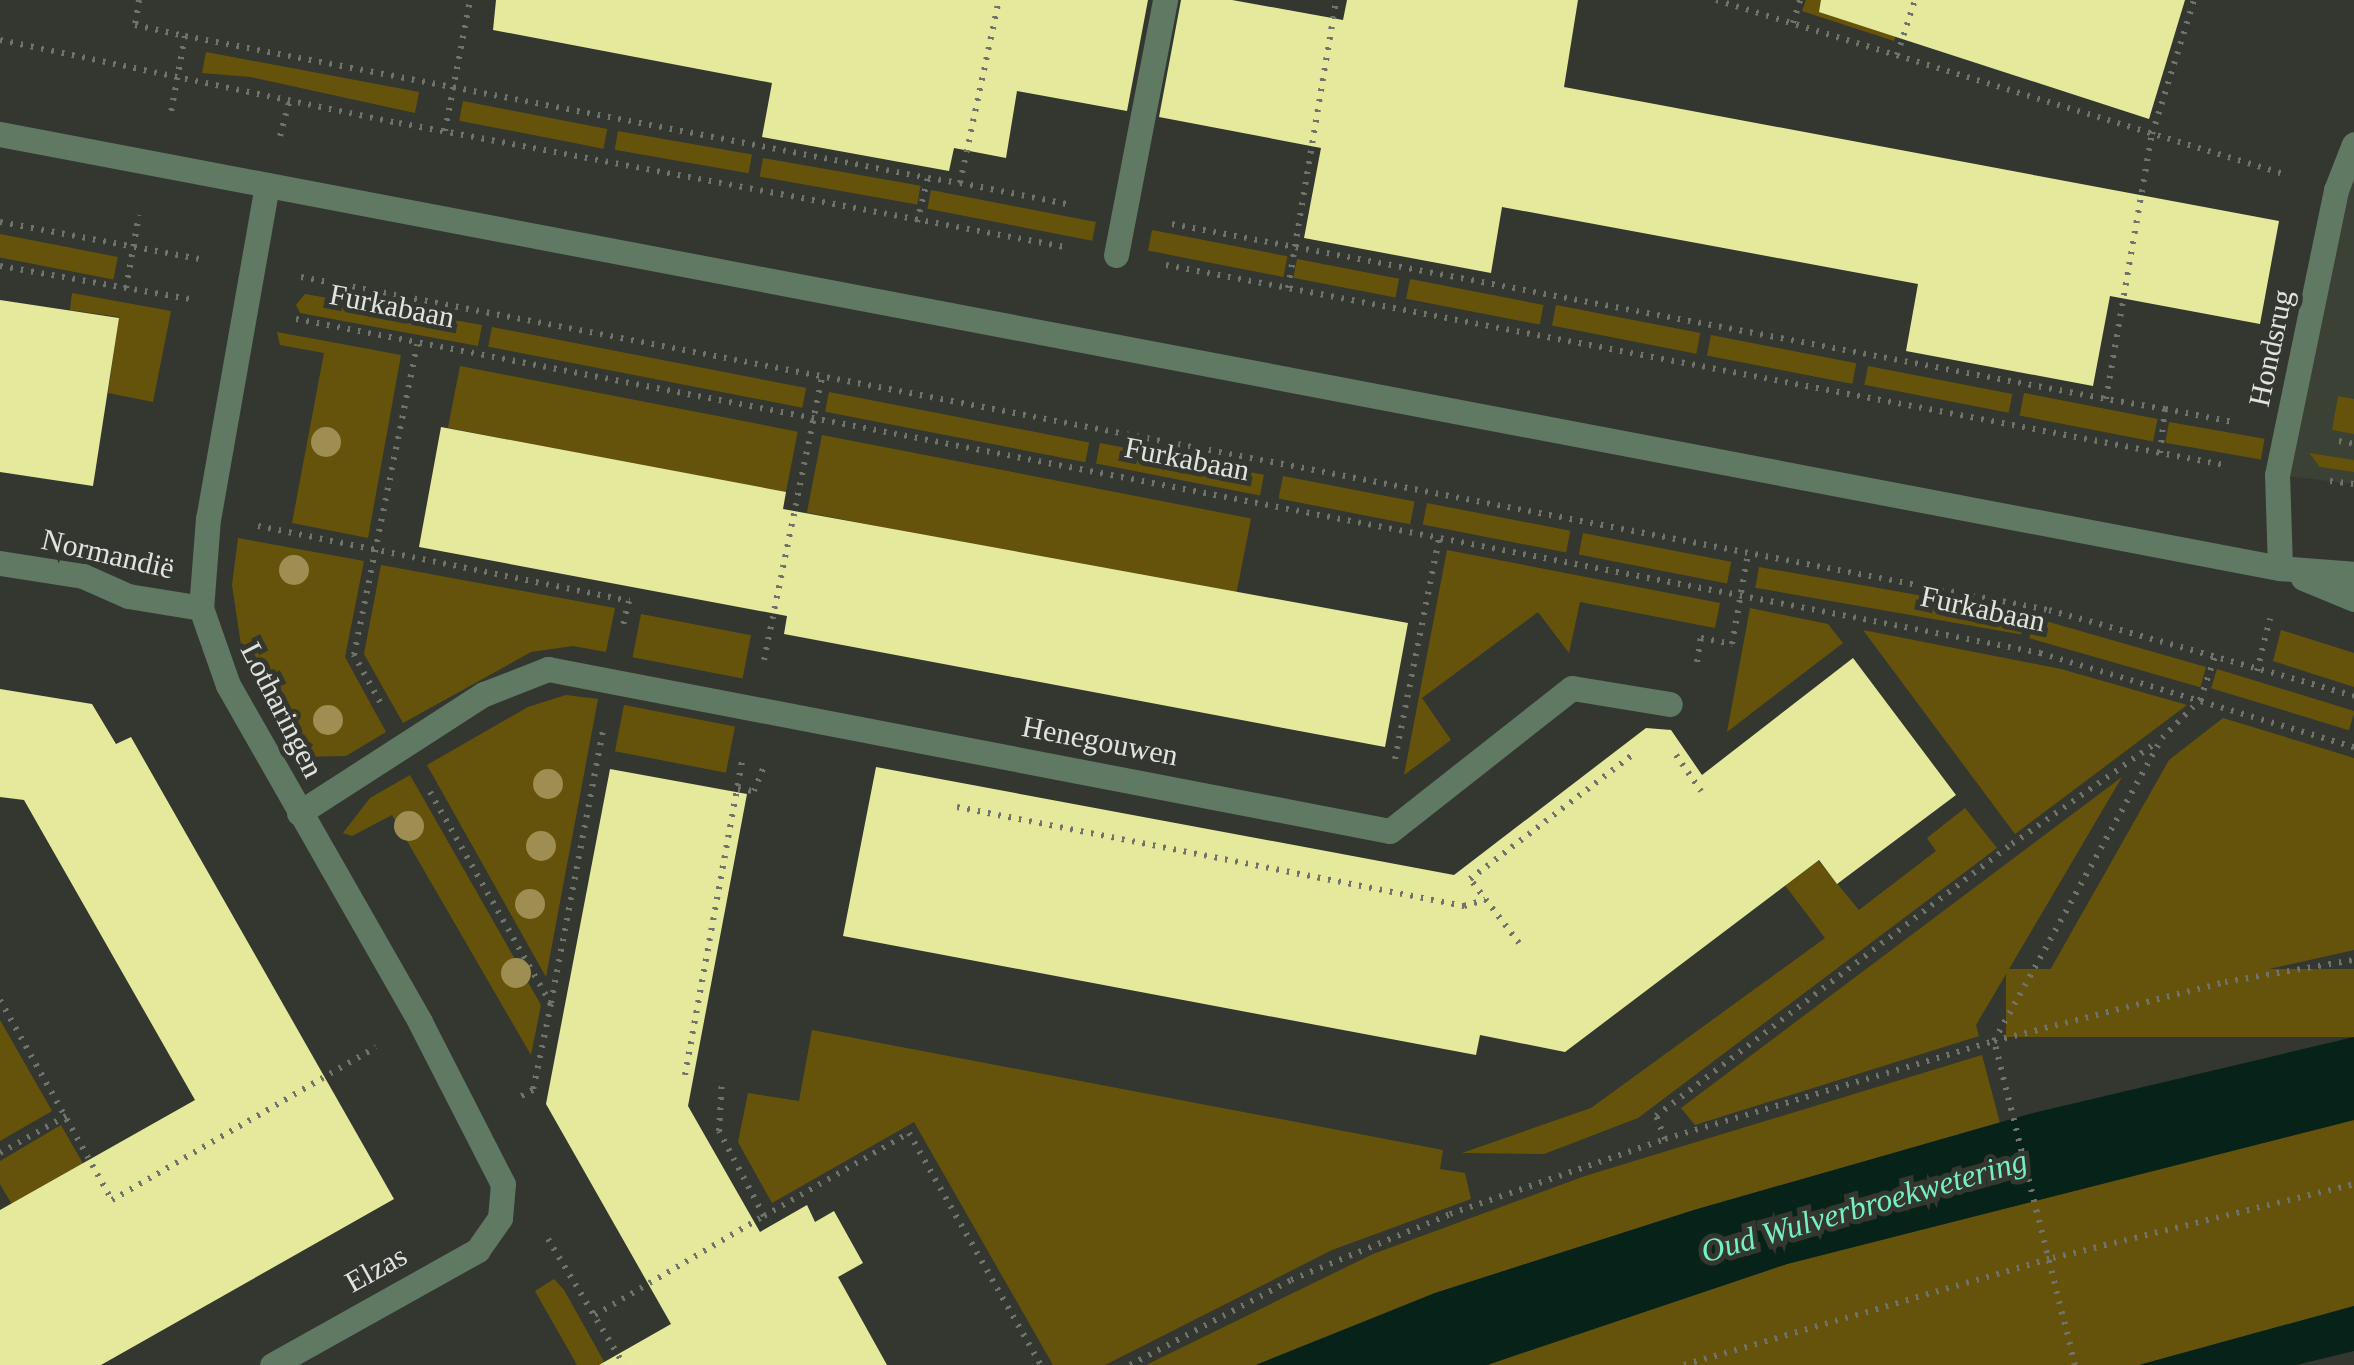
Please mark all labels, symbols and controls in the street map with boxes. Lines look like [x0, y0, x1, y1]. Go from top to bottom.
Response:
street label: Furkabaan [326, 276, 458, 336]
street label: Hondsrug [2241, 286, 2301, 410]
street label: Furkabaan [1121, 429, 1253, 489]
street label: Normandië [38, 521, 178, 587]
street label: Furkabaan [1917, 578, 2049, 640]
street label: Lotharingen [233, 637, 331, 783]
street label: Henegouwen [1019, 708, 1181, 774]
water label: Oud Wulverbroekwetering [1697, 1141, 2031, 1271]
street label: Elzas [339, 1238, 413, 1300]

